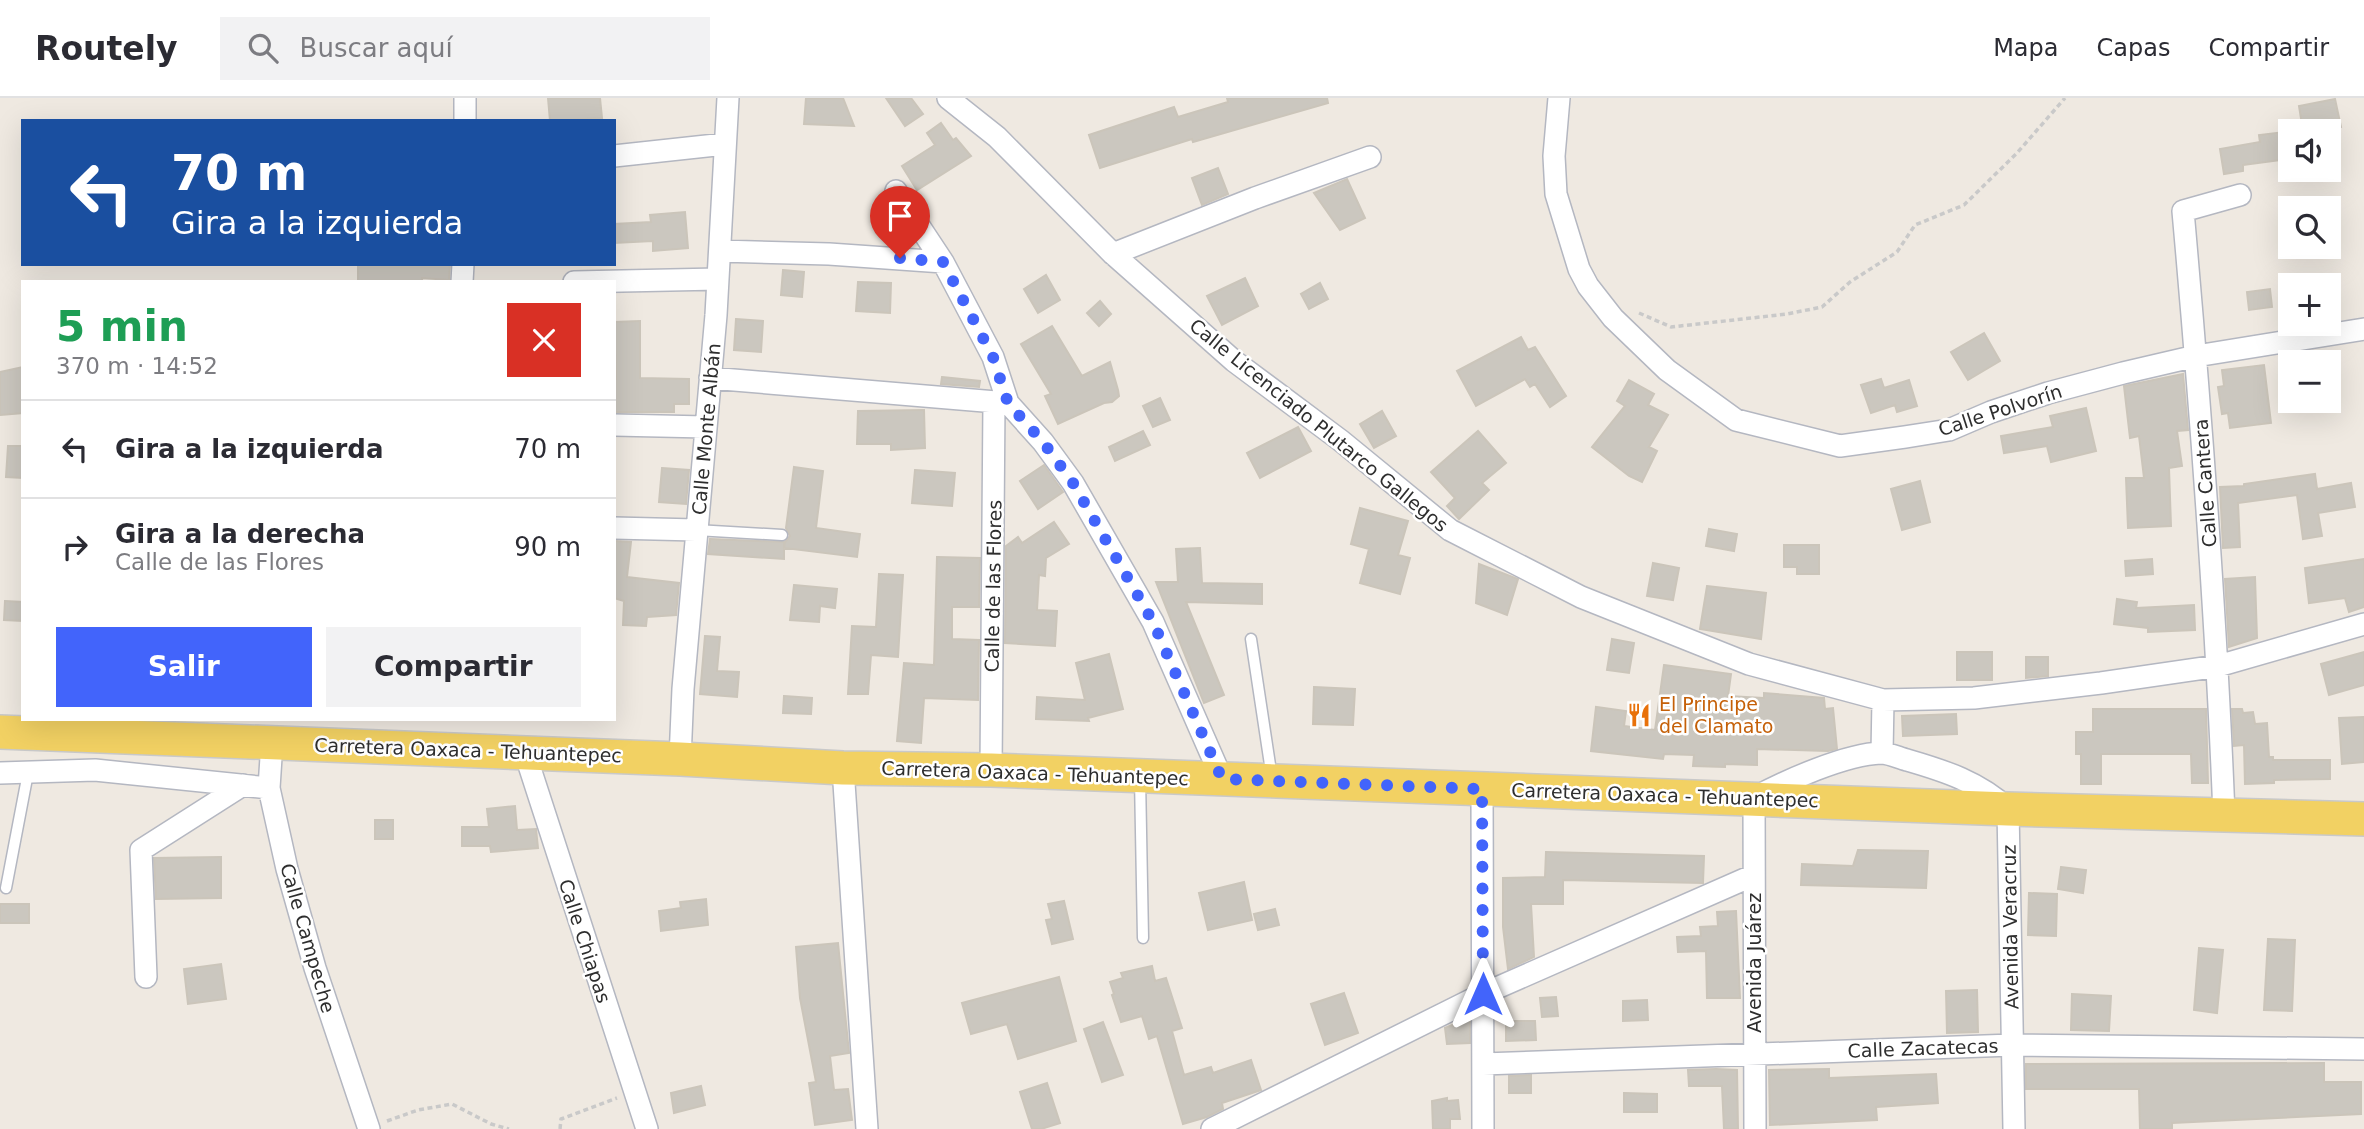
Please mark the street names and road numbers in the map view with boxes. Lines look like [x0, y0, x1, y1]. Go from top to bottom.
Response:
street label: Calle Licenciado Plutarco Gallegos [1185, 314, 1453, 536]
street label: Calle Monte Albán [688, 342, 724, 516]
street label: Calle Polvorín [1935, 380, 2065, 440]
street label: Calle Cantera [2190, 418, 2220, 548]
street label: Calle de las Flores [980, 499, 1006, 673]
street label: Carretera Oaxaca - Tehuantepec [314, 734, 622, 766]
street label: Carretera Oaxaca - Tehuantepec [881, 757, 1189, 789]
street label: Carretera Oaxaca - Tehuantepec [1511, 779, 1819, 811]
street label: Avenida Veracruz [1998, 844, 2022, 1010]
street label: Calle Campeche [276, 861, 340, 1015]
street label: Calle Chiapas [555, 876, 615, 1006]
street label: Avenida Juárez [1743, 893, 1765, 1033]
street label: Calle Zacatecas [1847, 1034, 1999, 1062]

